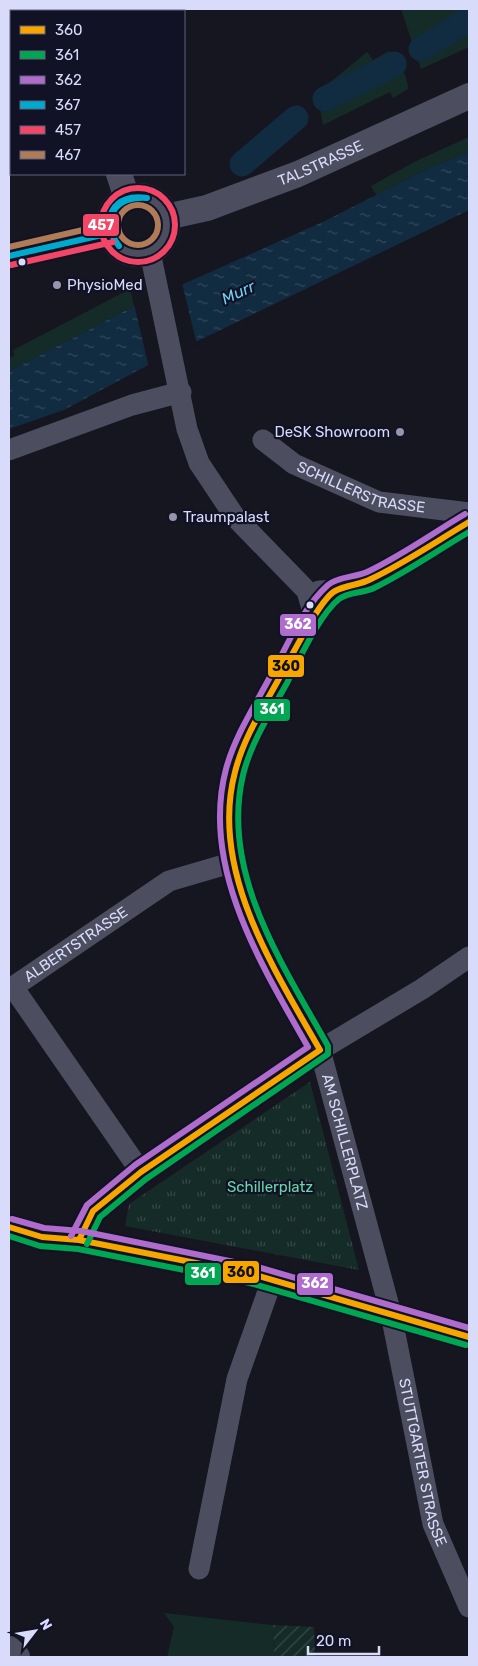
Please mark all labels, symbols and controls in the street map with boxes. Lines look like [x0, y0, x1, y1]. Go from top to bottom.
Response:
legend [10, 10, 185, 175]
text: 360 [55, 21, 83, 39]
text: 361 [55, 46, 79, 64]
text: 362 [55, 71, 82, 89]
text: 367 [55, 96, 81, 114]
text: 457 [55, 121, 81, 139]
street label: TALSTRASSE [275, 136, 366, 190]
text: 467 [55, 146, 81, 164]
line badge: 457 [82, 213, 120, 237]
text: 457 [88, 217, 114, 234]
unlabelled marker [17, 257, 27, 267]
place label: PhysioMed [67, 276, 143, 294]
water label: Murr [219, 276, 259, 308]
marker: PhysioMed [51, 279, 63, 291]
place label: DeSK Showroom [274, 423, 390, 441]
marker: DeSK Showroom [394, 426, 406, 438]
street label: SCHILLERSTRASSE [294, 457, 426, 517]
place label: Traumpalast [183, 508, 269, 526]
marker: Traumpalast [167, 511, 179, 523]
unlabelled marker [305, 600, 315, 610]
line badge: 362 [279, 613, 317, 637]
text: 362 [284, 616, 312, 633]
line badge: 360 [267, 654, 305, 678]
text: 360 [272, 658, 300, 675]
line badge: 361 [253, 698, 291, 722]
text: 361 [259, 701, 285, 718]
street label: ALBERTSTRASSE [21, 903, 131, 986]
street label: AM SCHILLERPLATZ [318, 1072, 372, 1212]
park label: Schillerplatz [227, 1178, 313, 1196]
line badge: 360 [222, 1260, 260, 1284]
line badge: 361 [184, 1262, 222, 1286]
text: 360 [227, 1264, 255, 1281]
text: 361 [190, 1265, 216, 1282]
line badge: 362 [296, 1272, 334, 1296]
text: 362 [301, 1275, 329, 1292]
street label: STUTTGARTER STRASSE [395, 1377, 451, 1549]
north arrow [10, 1606, 60, 1656]
text: N [36, 1616, 56, 1633]
scale bar [308, 1624, 379, 1656]
text: 20 m [316, 1632, 351, 1650]

